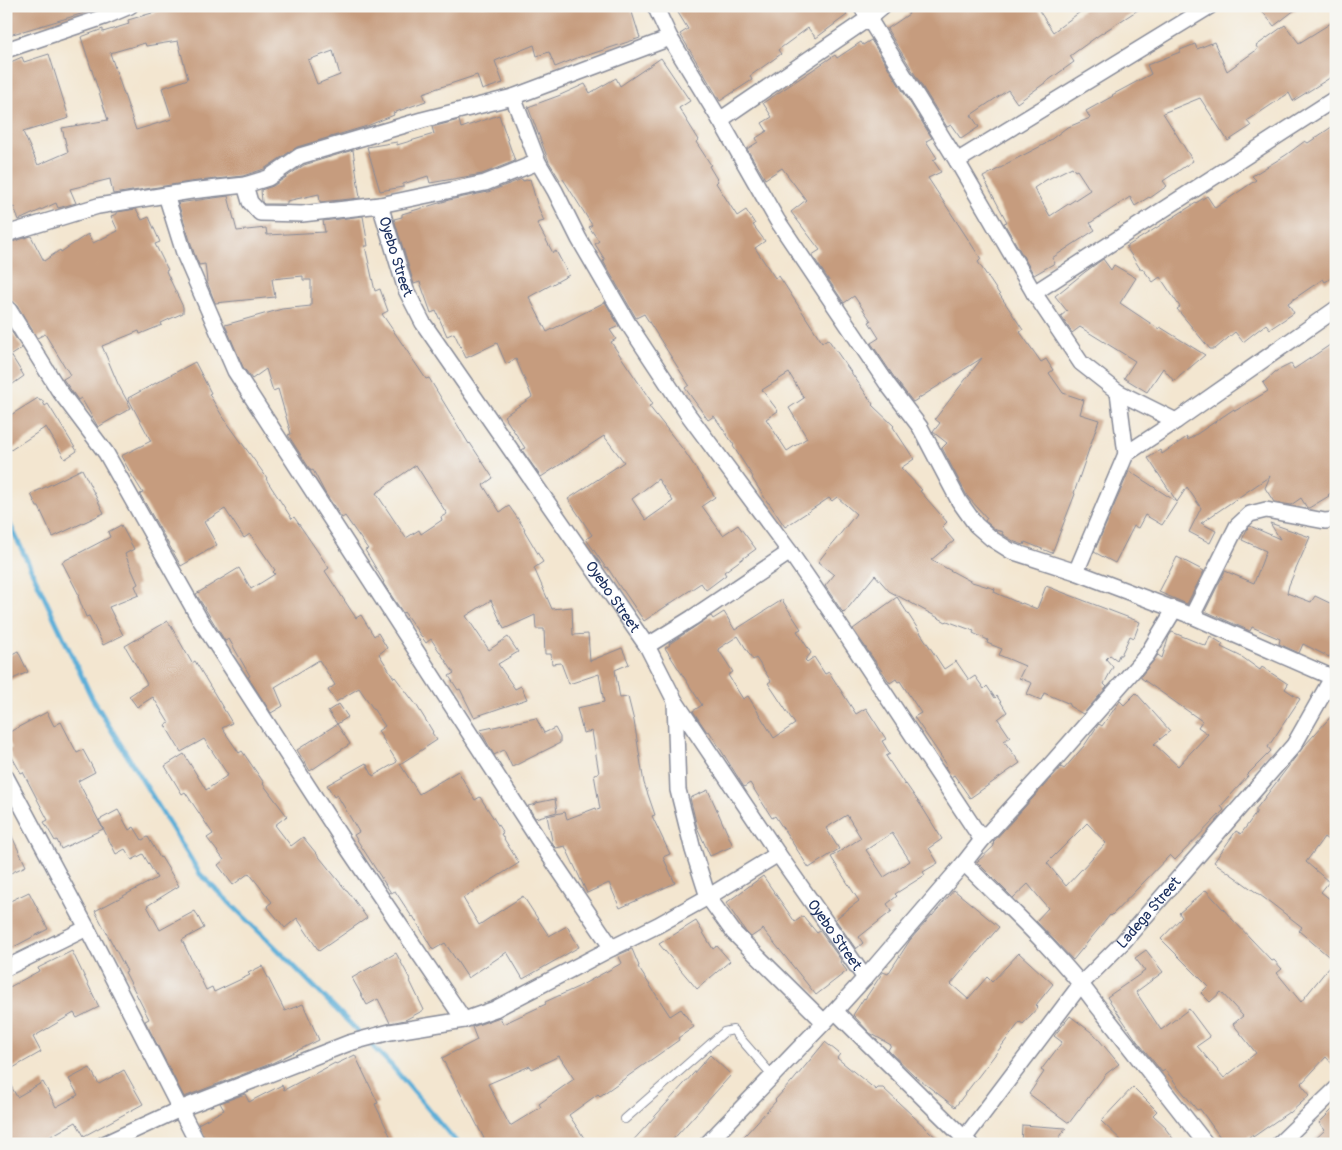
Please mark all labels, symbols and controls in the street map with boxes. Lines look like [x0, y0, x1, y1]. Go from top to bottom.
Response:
street label: Oyebo Street [375, 214, 418, 301]
street label: Oyebo Street [581, 557, 645, 637]
street label: Ladega Street [1112, 872, 1185, 953]
street label: Oyebo Street [803, 896, 867, 975]

